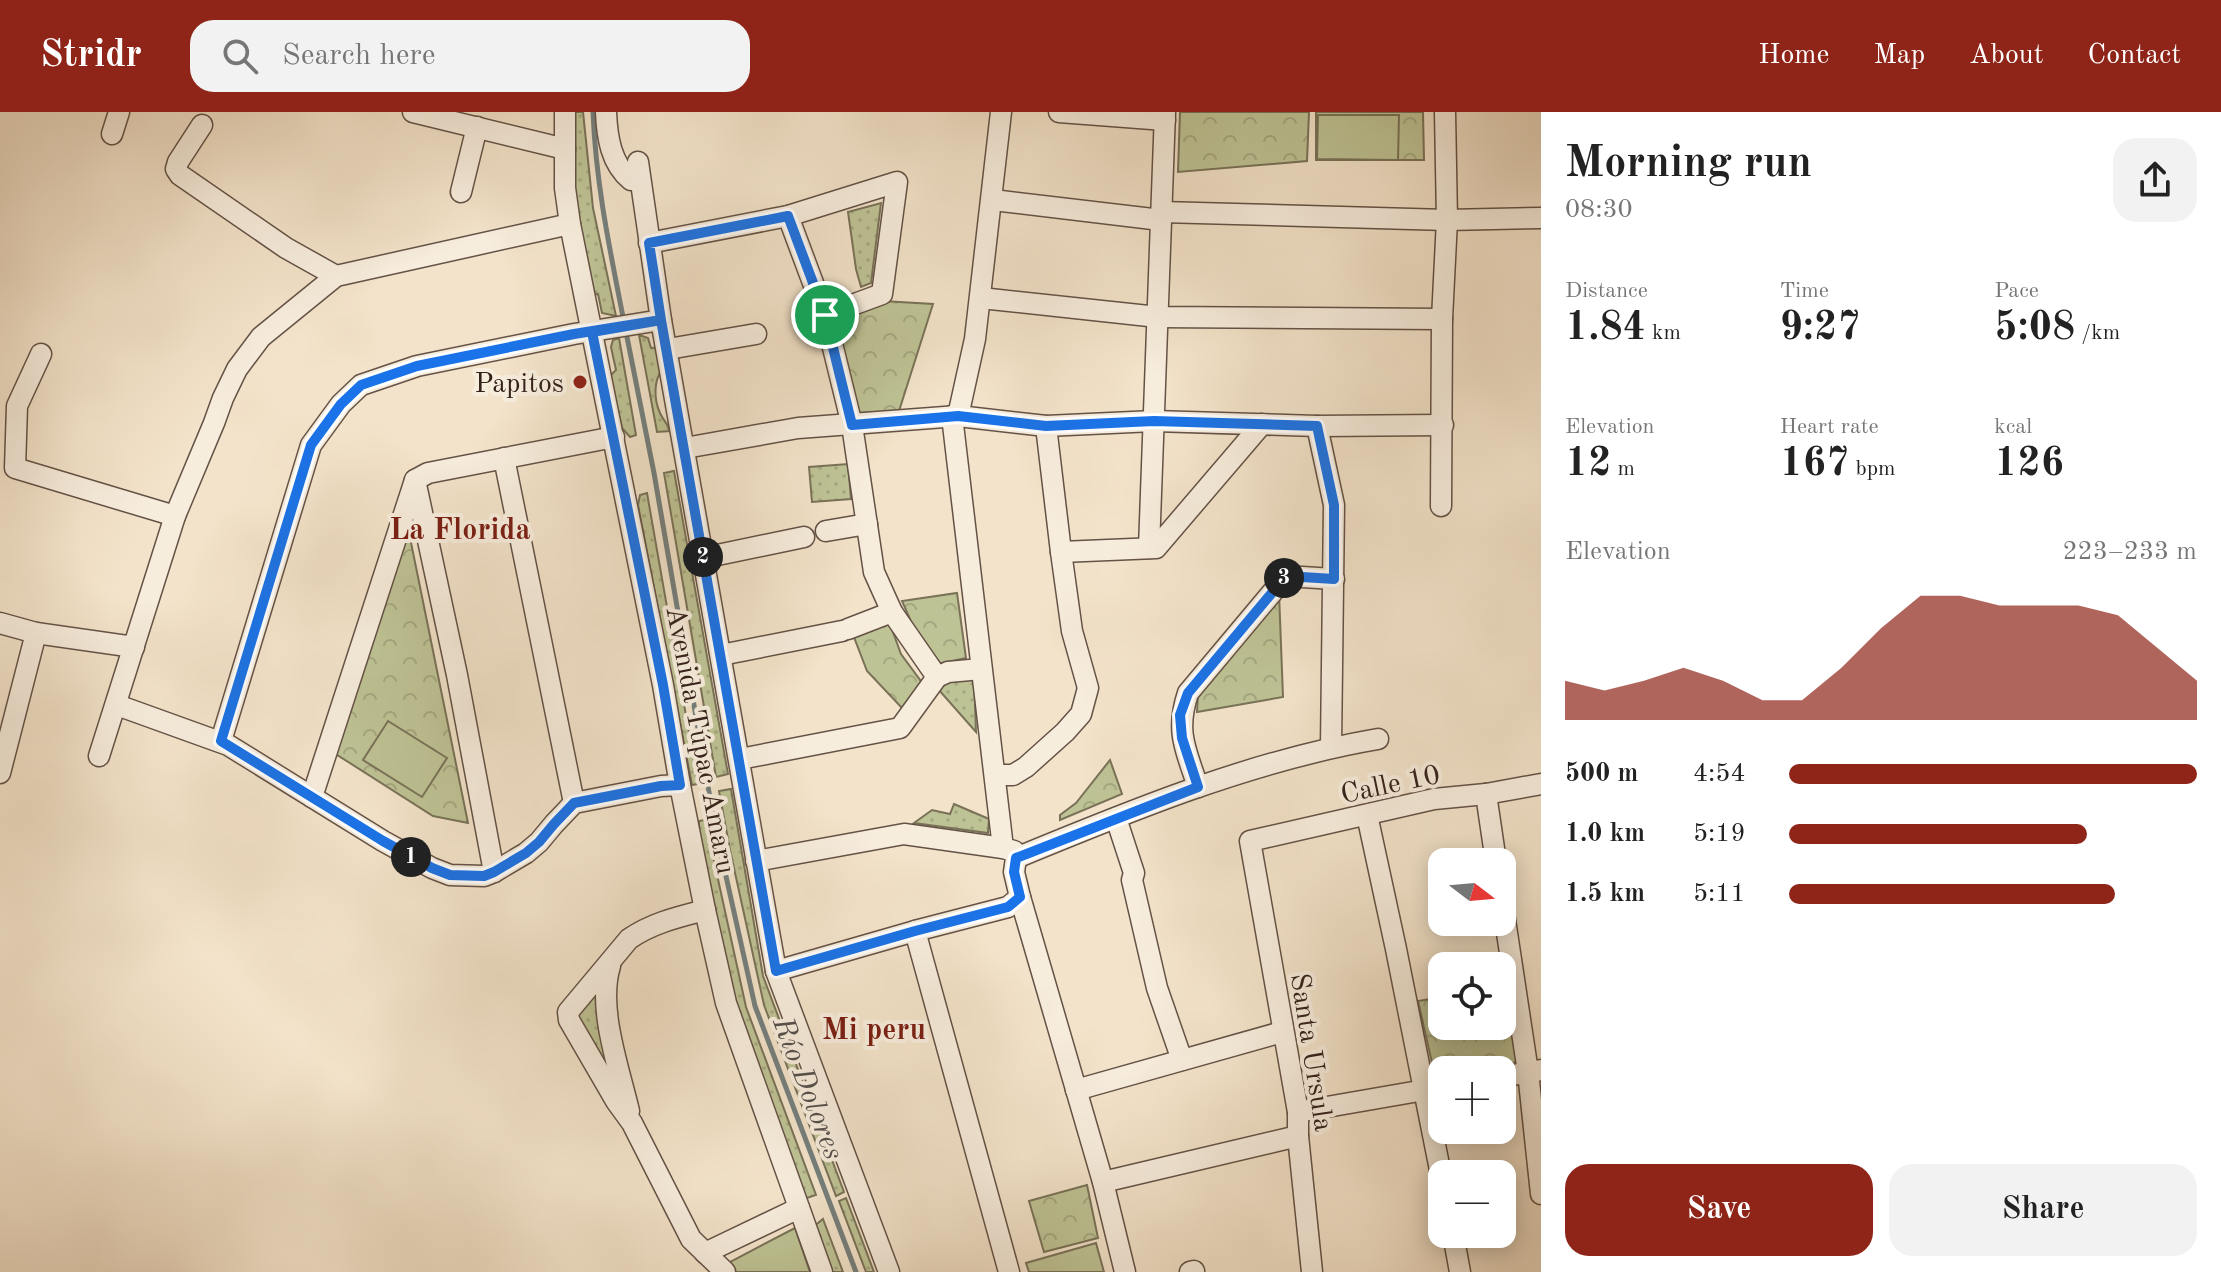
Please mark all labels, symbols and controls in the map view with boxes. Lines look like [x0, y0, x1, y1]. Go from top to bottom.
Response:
search box [190, 20, 750, 92]
icon: search [218, 34, 262, 78]
text: Stridr [40, 37, 142, 75]
text: Search here [282, 41, 436, 71]
text: Home [1758, 42, 1829, 70]
text: Map [1873, 42, 1925, 70]
text: About [1969, 42, 2044, 70]
text: Contact [2088, 42, 2181, 70]
button: share [2113, 138, 2197, 222]
text: Morning run [1565, 142, 1812, 186]
text: 08:30 [1565, 197, 1633, 223]
text: Distance [1565, 280, 1648, 302]
text: Time [1780, 280, 1829, 302]
text: Pace [1994, 280, 2039, 302]
pin [791, 281, 859, 349]
icon: arrive [803, 293, 847, 337]
text: 1.84 [1565, 309, 1646, 349]
text: 9:27 [1780, 309, 1860, 349]
text: 5:08 [1994, 309, 2075, 349]
text: km [1646, 322, 1681, 344]
text: /km [2075, 322, 2120, 344]
place label: Papitos [474, 371, 564, 399]
marker: Papitos [571, 373, 589, 391]
text: Elevation [1565, 416, 1655, 438]
text: Heart rate [1780, 416, 1879, 438]
text: kcal [1994, 416, 2032, 438]
text: 12 [1565, 445, 1611, 485]
text: 167 [1780, 445, 1849, 485]
text: 126 [1994, 445, 2064, 485]
text: m [1611, 458, 1635, 480]
text: bpm [1849, 458, 1896, 480]
district label: La Florida [389, 516, 531, 546]
pin: 2 [683, 537, 723, 577]
text: Elevation [1565, 539, 1671, 565]
text: 223–233 m [2062, 539, 2197, 565]
text: 2 [697, 546, 709, 568]
pin: 3 [1264, 558, 1304, 598]
text: 3 [1278, 567, 1290, 589]
street label: Avenida Túpac Amaru [659, 604, 739, 877]
text: 500 m [1565, 761, 1638, 787]
text: 4:54 [1693, 761, 1746, 787]
street label: Calle 10 [1338, 762, 1443, 810]
text: 1.0 km [1565, 821, 1645, 847]
text: 5:19 [1693, 821, 1746, 847]
pin: 1 [391, 837, 431, 877]
text: 1 [405, 846, 417, 868]
north arrow [1428, 848, 1516, 936]
map controls [1428, 848, 1516, 1248]
text: 1.5 km [1565, 881, 1645, 907]
text: 5:11 [1693, 881, 1746, 907]
button: locate [1428, 952, 1516, 1040]
street label: Santa Ursula [1284, 971, 1336, 1134]
water label: Río Dolores [766, 1012, 848, 1164]
district label: Mi peru [822, 1016, 926, 1046]
button: + [1428, 1056, 1516, 1144]
button: − [1428, 1160, 1516, 1248]
button: Save [1565, 1164, 1873, 1256]
button: Share [1889, 1164, 2197, 1256]

